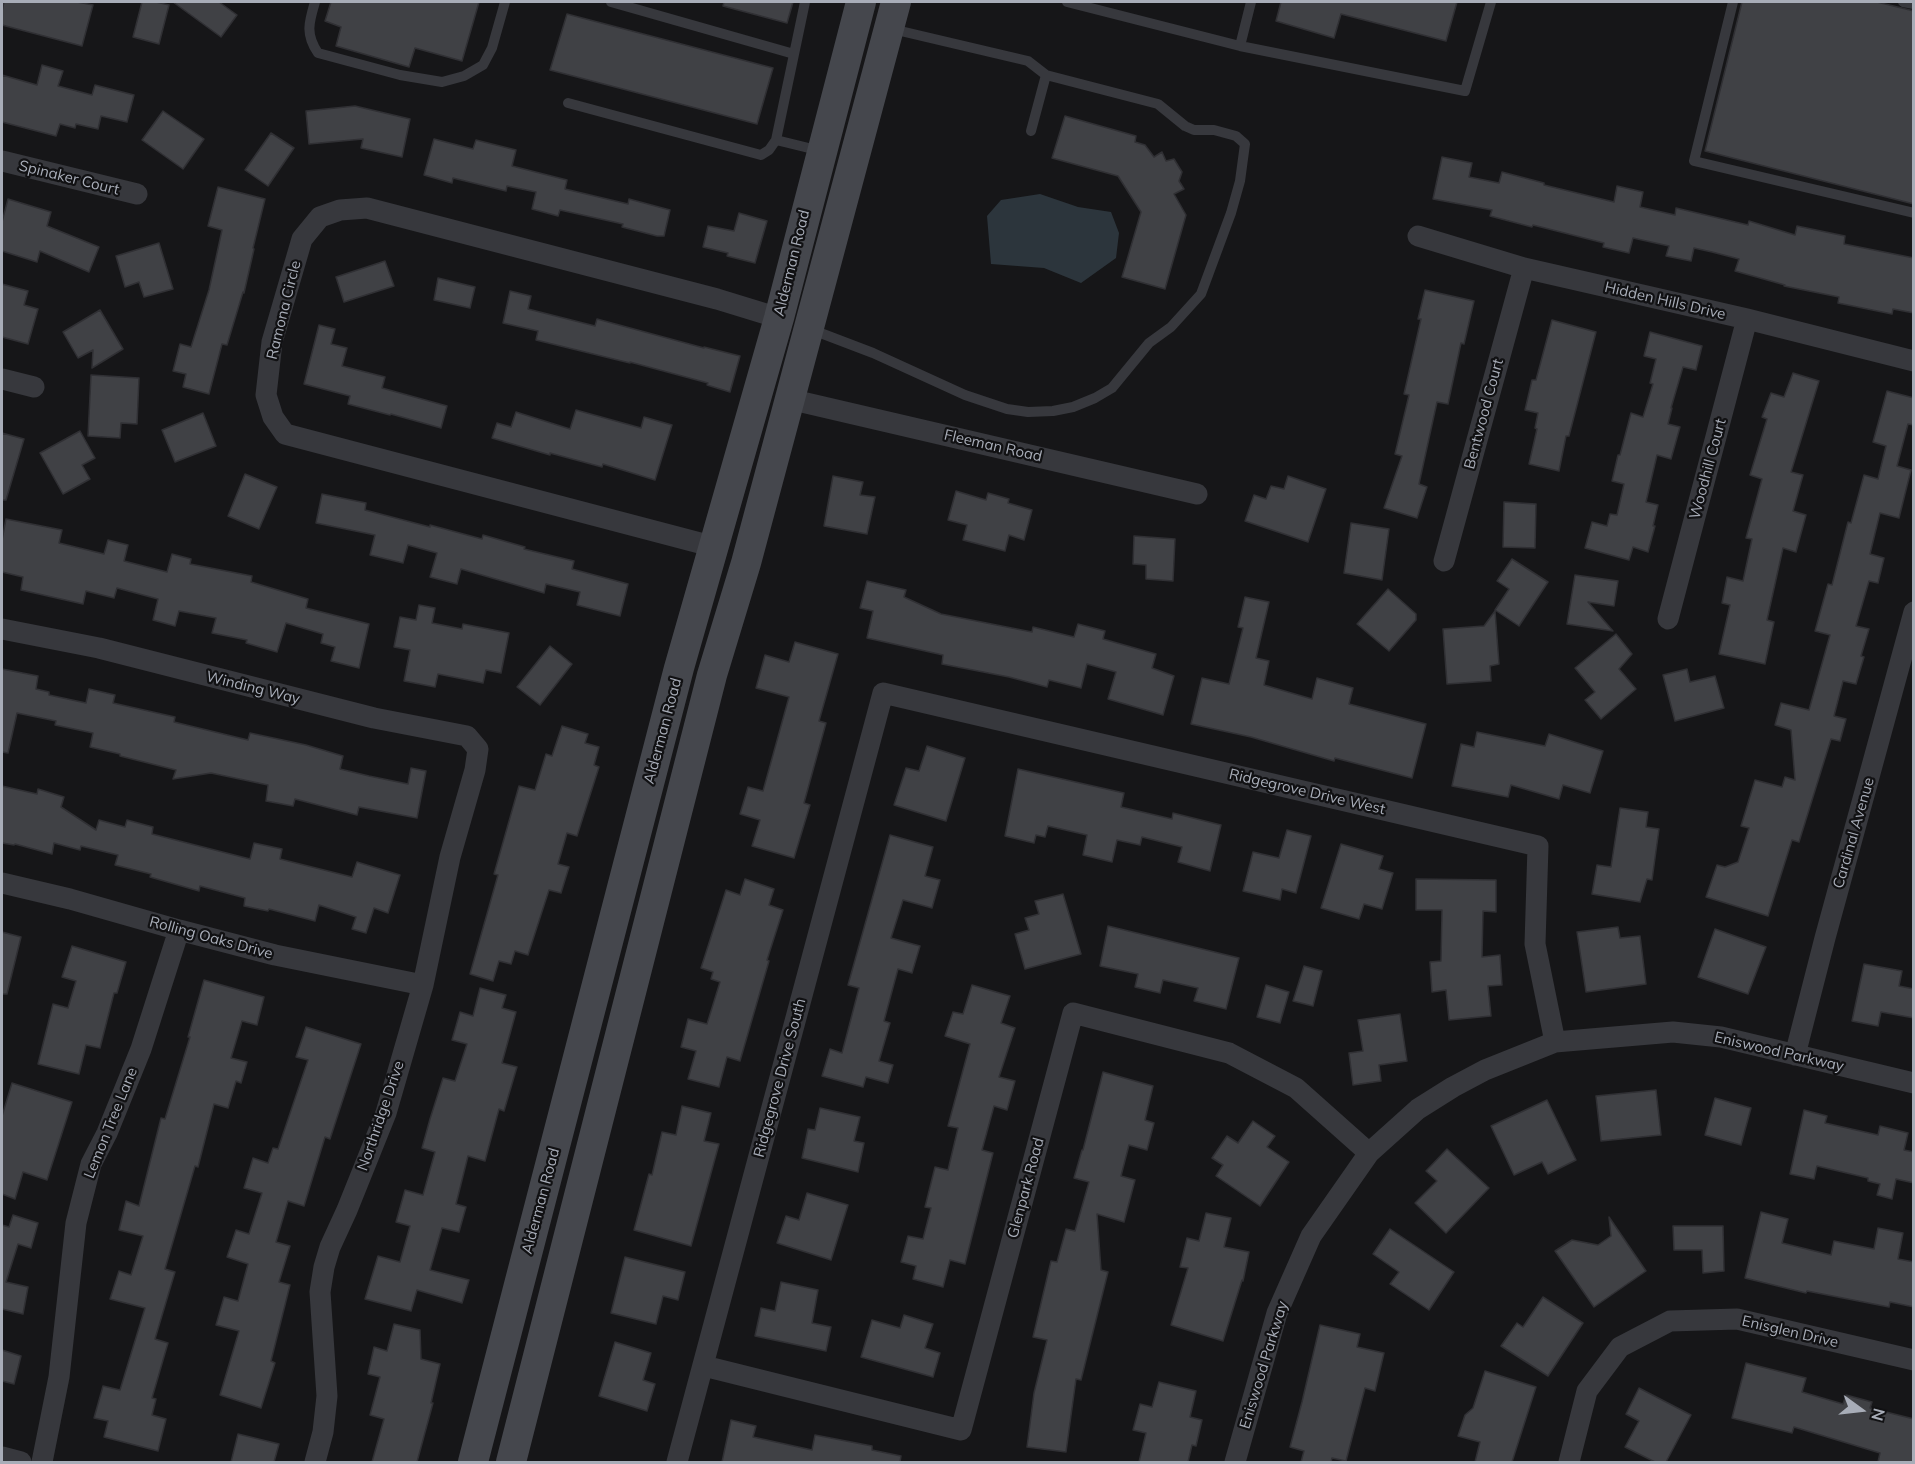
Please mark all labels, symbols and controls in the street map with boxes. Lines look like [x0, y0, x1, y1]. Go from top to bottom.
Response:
street label: Spinaker Court [17, 157, 121, 199]
street label: Alderman Road [770, 208, 814, 318]
street label: Ramona Circle [263, 259, 305, 361]
street label: Hidden Hills Drive [1603, 278, 1727, 324]
street label: Bentwood Court [1461, 357, 1507, 471]
street label: Woodhill Court [1686, 417, 1730, 521]
street label: Fleeman Road [942, 426, 1044, 466]
street label: Winding Way [204, 668, 302, 708]
street label: Alderman Road [640, 676, 686, 786]
street label: Ridgegrove Drive West [1227, 765, 1387, 819]
street label: Cardinal Avenue [1830, 776, 1878, 890]
street label: Rolling Oaks Drive [147, 913, 275, 963]
street label: Ridgegrove Drive South [750, 997, 810, 1159]
street label: Eniswood Parkway [1712, 1028, 1846, 1076]
street label: Northridge Drive [354, 1059, 408, 1173]
street label: Lemon Tree Lane [80, 1065, 142, 1181]
street label: Glenpark Road [1004, 1136, 1048, 1240]
street label: Alderman Road [518, 1146, 564, 1256]
street label: Eniswood Parkway [1236, 1299, 1292, 1431]
street label: Enisglen Drive [1740, 1312, 1840, 1352]
north arrow [1831, 1380, 1891, 1440]
text: N [1867, 1406, 1890, 1423]

